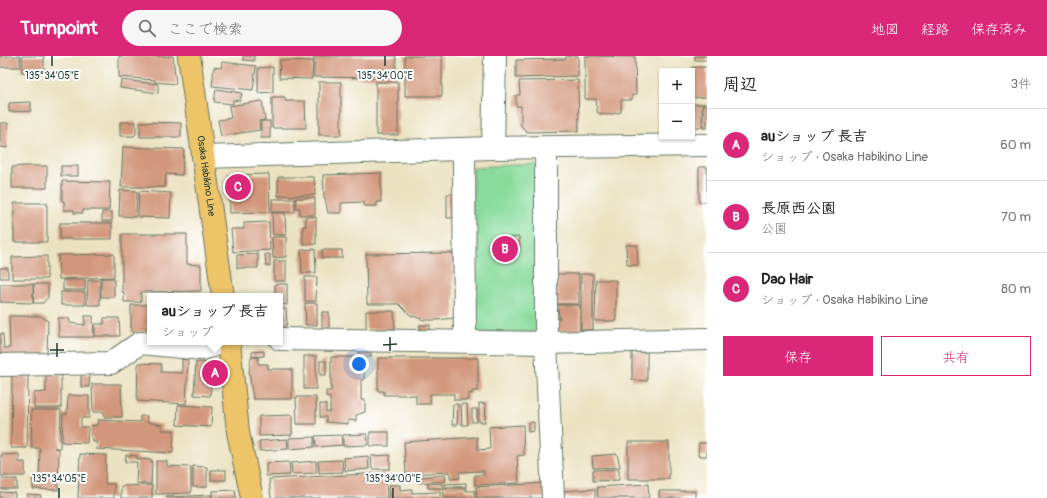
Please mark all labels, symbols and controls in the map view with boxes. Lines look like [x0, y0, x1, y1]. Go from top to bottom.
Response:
search box [122, 10, 402, 46]
text: Turnpoint [20, 16, 98, 40]
icon: search [136, 17, 158, 39]
text: ここで検索 [168, 20, 243, 39]
text: 地図 [871, 21, 899, 38]
text: 経路 [921, 21, 949, 38]
text: 保存済み [971, 21, 1027, 38]
map controls [659, 68, 695, 140]
button: + [659, 68, 695, 104]
text: 135°34'05"E [25, 70, 79, 82]
text: 135°34'00"E [357, 70, 413, 82]
text: 周辺 [723, 74, 757, 95]
text: 3件 [1011, 76, 1031, 92]
button: − [659, 104, 695, 140]
text: auショップ 長吉 [761, 127, 867, 146]
street label: Osaka Habikino Line [194, 135, 218, 217]
text: A [732, 137, 740, 153]
text: 60 m [1000, 137, 1031, 153]
text: ショップ · Osaka Habikino Line [761, 149, 928, 165]
pin: C [225, 172, 251, 202]
text: 長原西公園 [761, 199, 836, 218]
text: B [732, 209, 740, 225]
text: 70 m [1001, 209, 1031, 225]
text: 公園 [761, 221, 787, 237]
pin: B [492, 234, 518, 264]
text: Dao Hair [761, 270, 813, 289]
text: C [732, 281, 740, 297]
text: 80 m [1001, 281, 1031, 297]
text: ショップ · Osaka Habikino Line [761, 292, 928, 308]
popup [147, 293, 283, 345]
text: auショップ 長吉 [162, 302, 268, 321]
text: ショップ [162, 324, 213, 340]
button: 保存 [723, 336, 873, 376]
button: 共有 [881, 336, 1031, 376]
your location [349, 354, 369, 374]
pin: A [202, 358, 228, 388]
text: 135°34'05"E [32, 473, 86, 485]
text: 135°34'00"E [365, 473, 421, 485]

